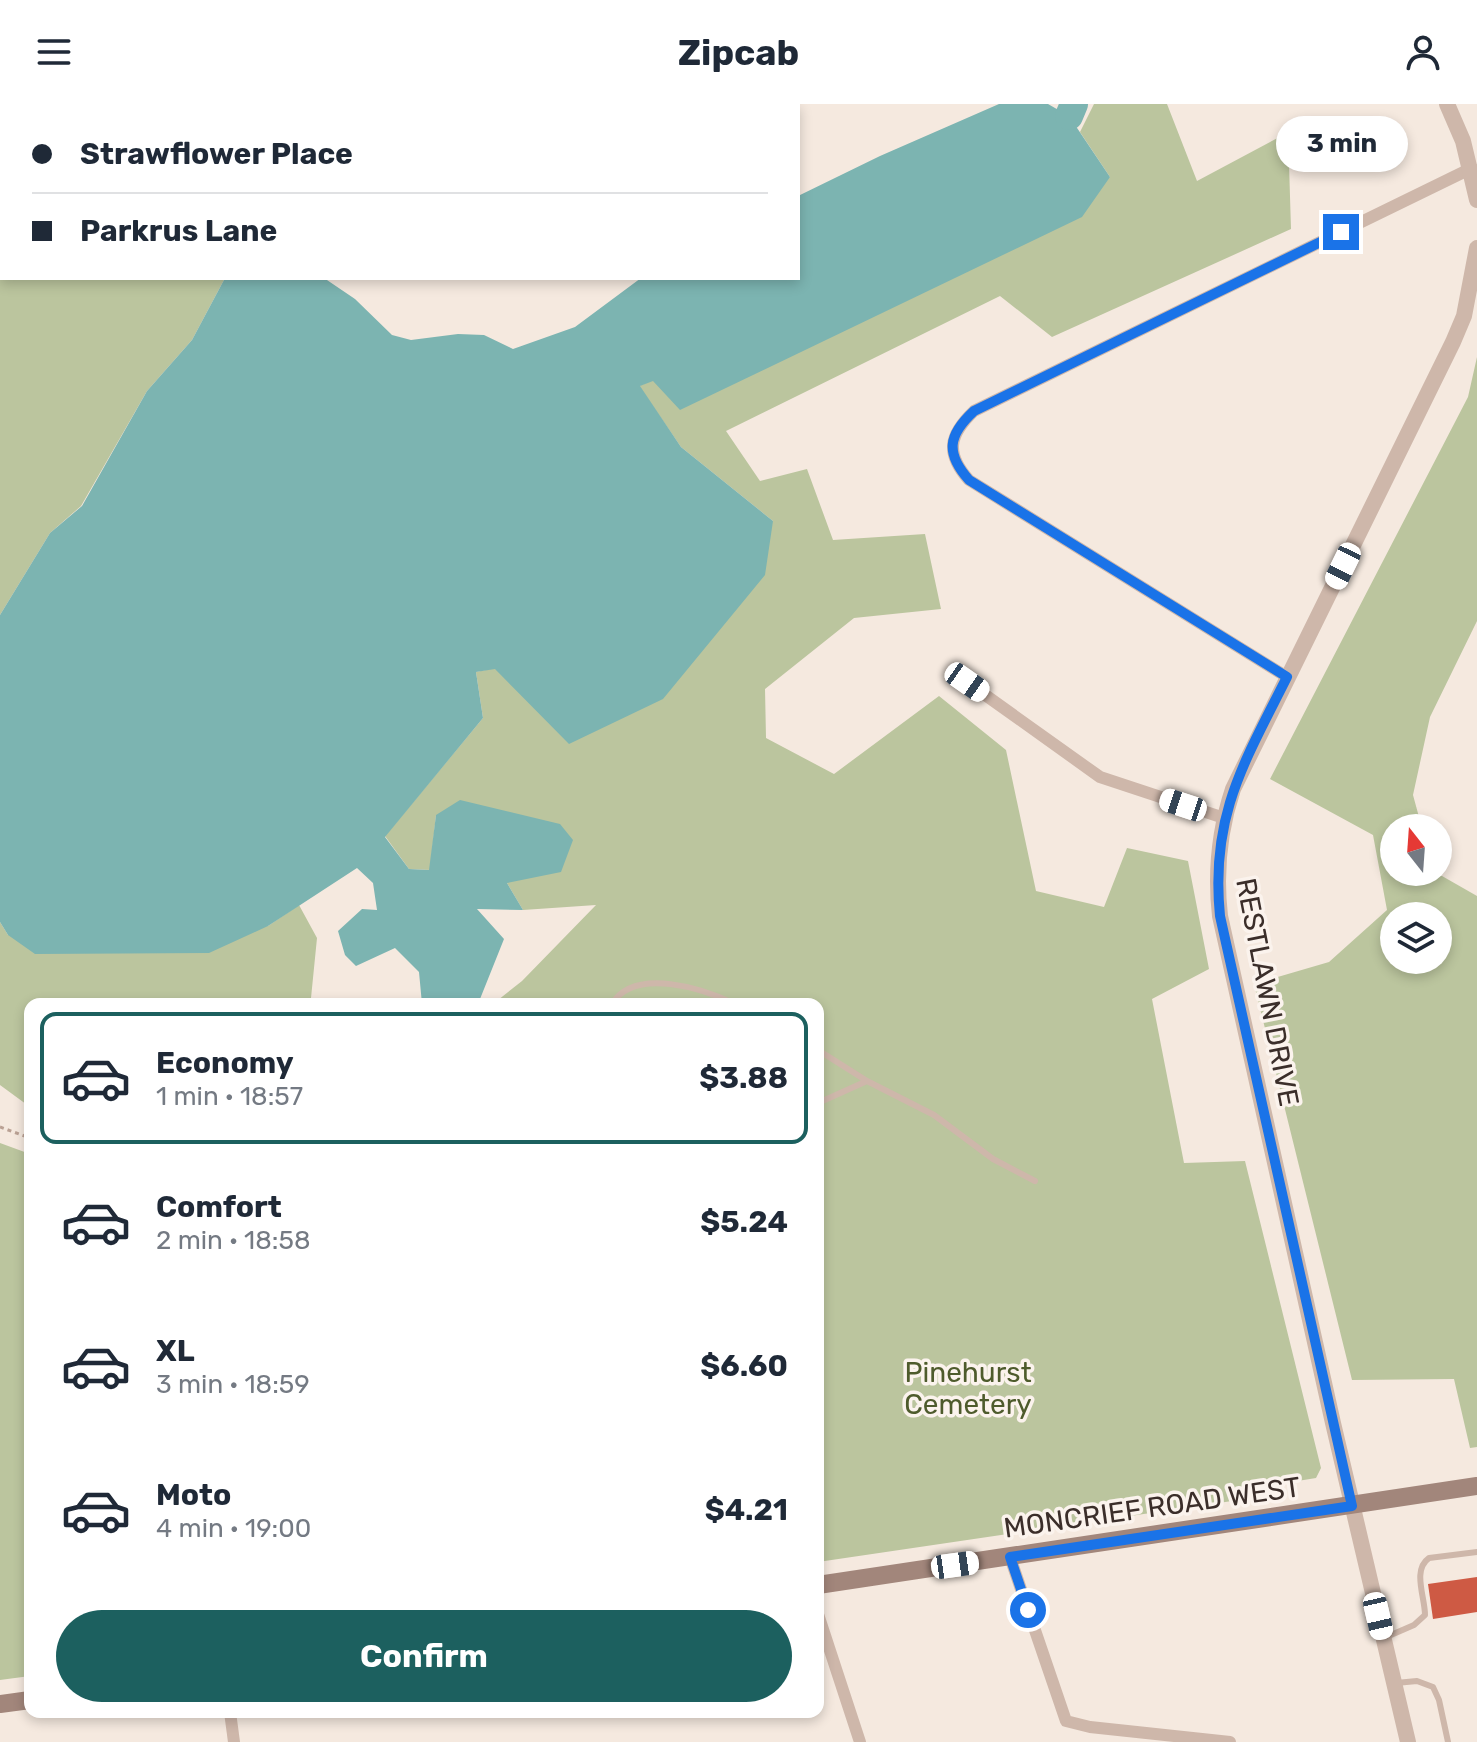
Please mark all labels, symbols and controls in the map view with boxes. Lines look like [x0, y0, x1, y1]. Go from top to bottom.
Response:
icon: menu [32, 30, 76, 74]
icon: person [1401, 30, 1445, 74]
text: Zipcab [678, 31, 799, 74]
callout: 3 min [1275, 116, 1407, 172]
text: 3 min [1307, 128, 1377, 159]
text: Strawflower Place [80, 136, 353, 172]
text: Parkrus Lane [80, 213, 277, 249]
route end [1323, 214, 1359, 250]
car [1322, 539, 1364, 593]
car [940, 658, 994, 706]
car [1156, 786, 1210, 824]
north arrow [1380, 814, 1452, 886]
map controls [1380, 814, 1452, 974]
street label: RESTLAWN DRIVE [1229, 875, 1306, 1109]
button: layers [1380, 902, 1452, 974]
icon: car [60, 1042, 132, 1114]
text: Economy [156, 1045, 294, 1081]
text: $3.88 [699, 1060, 788, 1096]
text: 1 min · 18:57 [156, 1081, 303, 1112]
icon: car [60, 1186, 132, 1258]
text: Comfort [156, 1189, 282, 1225]
text: $5.24 [700, 1204, 788, 1240]
text: 2 min · 18:58 [156, 1225, 310, 1256]
icon: car [60, 1330, 132, 1402]
text: XL [156, 1333, 195, 1369]
text: $6.60 [700, 1348, 788, 1384]
park label: Pinehurst Cemetery [904, 1356, 1032, 1421]
text: 3 min · 18:59 [156, 1369, 310, 1400]
street label: MONCRIEF ROAD WEST [1002, 1470, 1303, 1545]
icon: car [60, 1474, 132, 1546]
text: Moto [156, 1477, 231, 1513]
text: $4.21 [705, 1492, 788, 1528]
text: 4 min · 19:00 [156, 1513, 311, 1544]
car [930, 1550, 980, 1580]
car [1361, 1590, 1395, 1642]
route start [1010, 1592, 1046, 1628]
button: Confirm [56, 1610, 792, 1702]

